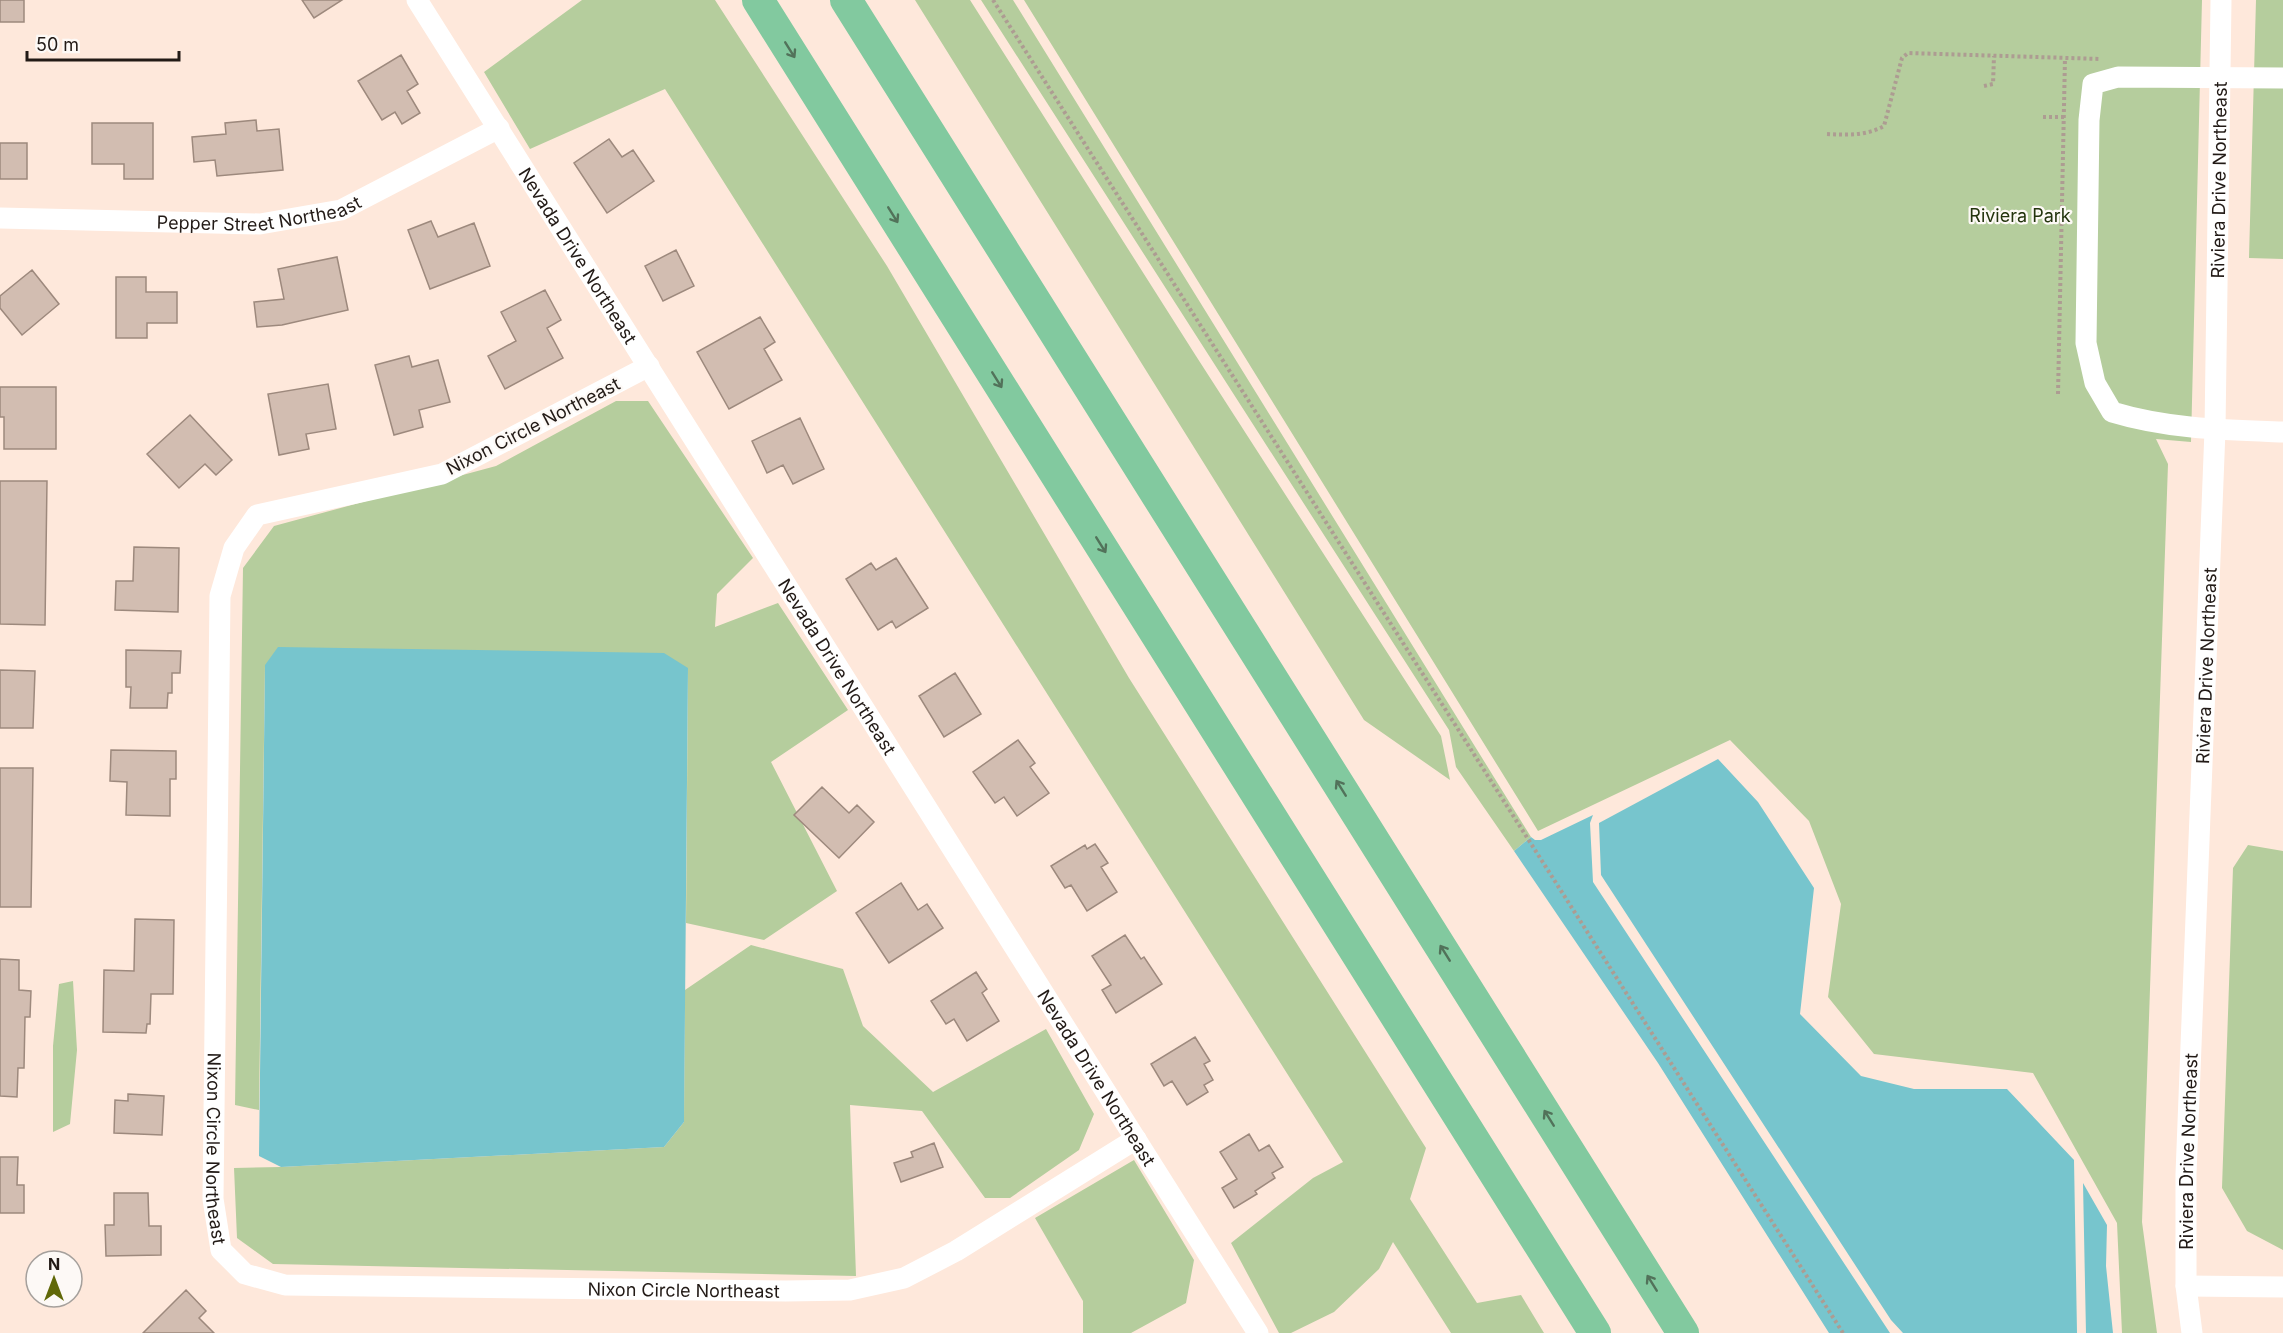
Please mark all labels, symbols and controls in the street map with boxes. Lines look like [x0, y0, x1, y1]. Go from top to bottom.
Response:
scale bar [27, 24, 178, 62]
text: 50 m [36, 34, 79, 55]
one-way arrow [783, 41, 796, 58]
street label: Riviera Drive Northeast [2207, 81, 2230, 279]
street label: Nevada Drive Northeast [515, 164, 641, 347]
street label: Pepper Street Northeast [157, 191, 364, 235]
park label: Riviera Park [1969, 205, 2071, 226]
one-way arrow [888, 206, 900, 223]
one-way arrow [991, 371, 1003, 388]
street label: Nixon Circle Northeast [443, 373, 623, 479]
one-way arrow [1095, 536, 1107, 553]
street label: Riviera Drive Northeast [2191, 567, 2220, 765]
street label: Nevada Drive Northeast [774, 575, 901, 758]
one-way arrow [1335, 780, 1347, 797]
one-way arrow [1439, 945, 1451, 962]
street label: Nevada Drive Northeast [1033, 986, 1160, 1169]
street label: Nixon Circle Northeast [202, 1053, 230, 1246]
street label: Riviera Drive Northeast [2176, 1053, 2201, 1250]
one-way arrow [1542, 1110, 1554, 1127]
north arrow [24, 1249, 84, 1309]
text: N [48, 1254, 60, 1274]
one-way arrow [1646, 1275, 1659, 1292]
street label: Nixon Circle Northeast [587, 1278, 780, 1301]

